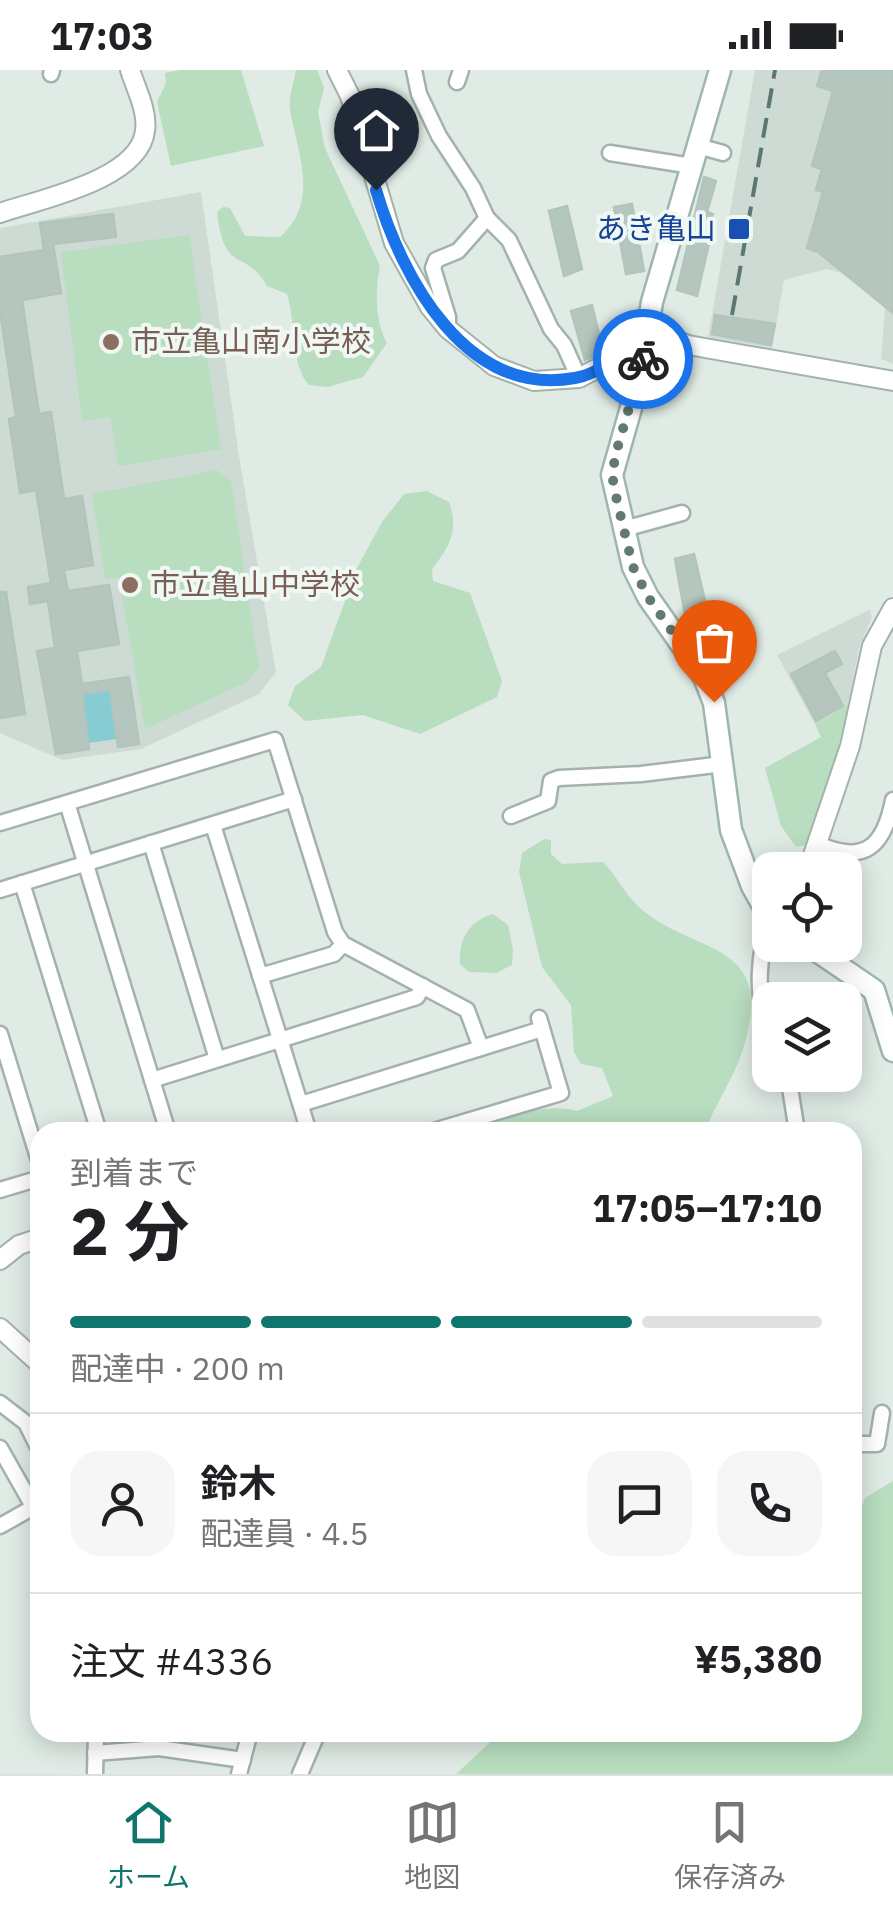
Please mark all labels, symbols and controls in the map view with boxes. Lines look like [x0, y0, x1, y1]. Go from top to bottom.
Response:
text: 17:03 [50, 11, 154, 60]
pin [334, 88, 419, 191]
icon: home [349, 103, 404, 158]
place label: あき亀山 [596, 208, 716, 247]
marker: あき亀山 [726, 216, 752, 242]
courier [593, 309, 693, 409]
place label: 市立亀山南小学校 [131, 321, 371, 360]
marker: 市立亀山南小学校 [100, 331, 122, 353]
icon: bike [616, 332, 671, 387]
place label: 市立亀山中学校 [150, 564, 360, 603]
marker: 市立亀山中学校 [119, 574, 141, 596]
pin [672, 600, 757, 703]
icon: bag [687, 615, 742, 670]
map controls [752, 852, 862, 1092]
button: locate [752, 852, 862, 962]
button: layers [752, 982, 862, 1092]
text: 到着まで [70, 1151, 198, 1193]
text: 17:05–17:10 [592, 1183, 822, 1232]
text: 2 分 [70, 1188, 189, 1273]
text: 配達中 · 200 m [70, 1347, 285, 1389]
button: person [70, 1451, 175, 1556]
button: chat [587, 1451, 692, 1556]
button: phone [717, 1451, 822, 1556]
text: 鈴木 [200, 1458, 276, 1507]
text: 配達員 · 4.5 [200, 1512, 369, 1554]
text: ¥5,380 [694, 1634, 822, 1683]
text: 注文 #4336 [70, 1636, 273, 1685]
tab: ホーム [107, 1795, 190, 1895]
tab: 地図 [404, 1795, 460, 1895]
tab: 保存済み [674, 1795, 786, 1895]

